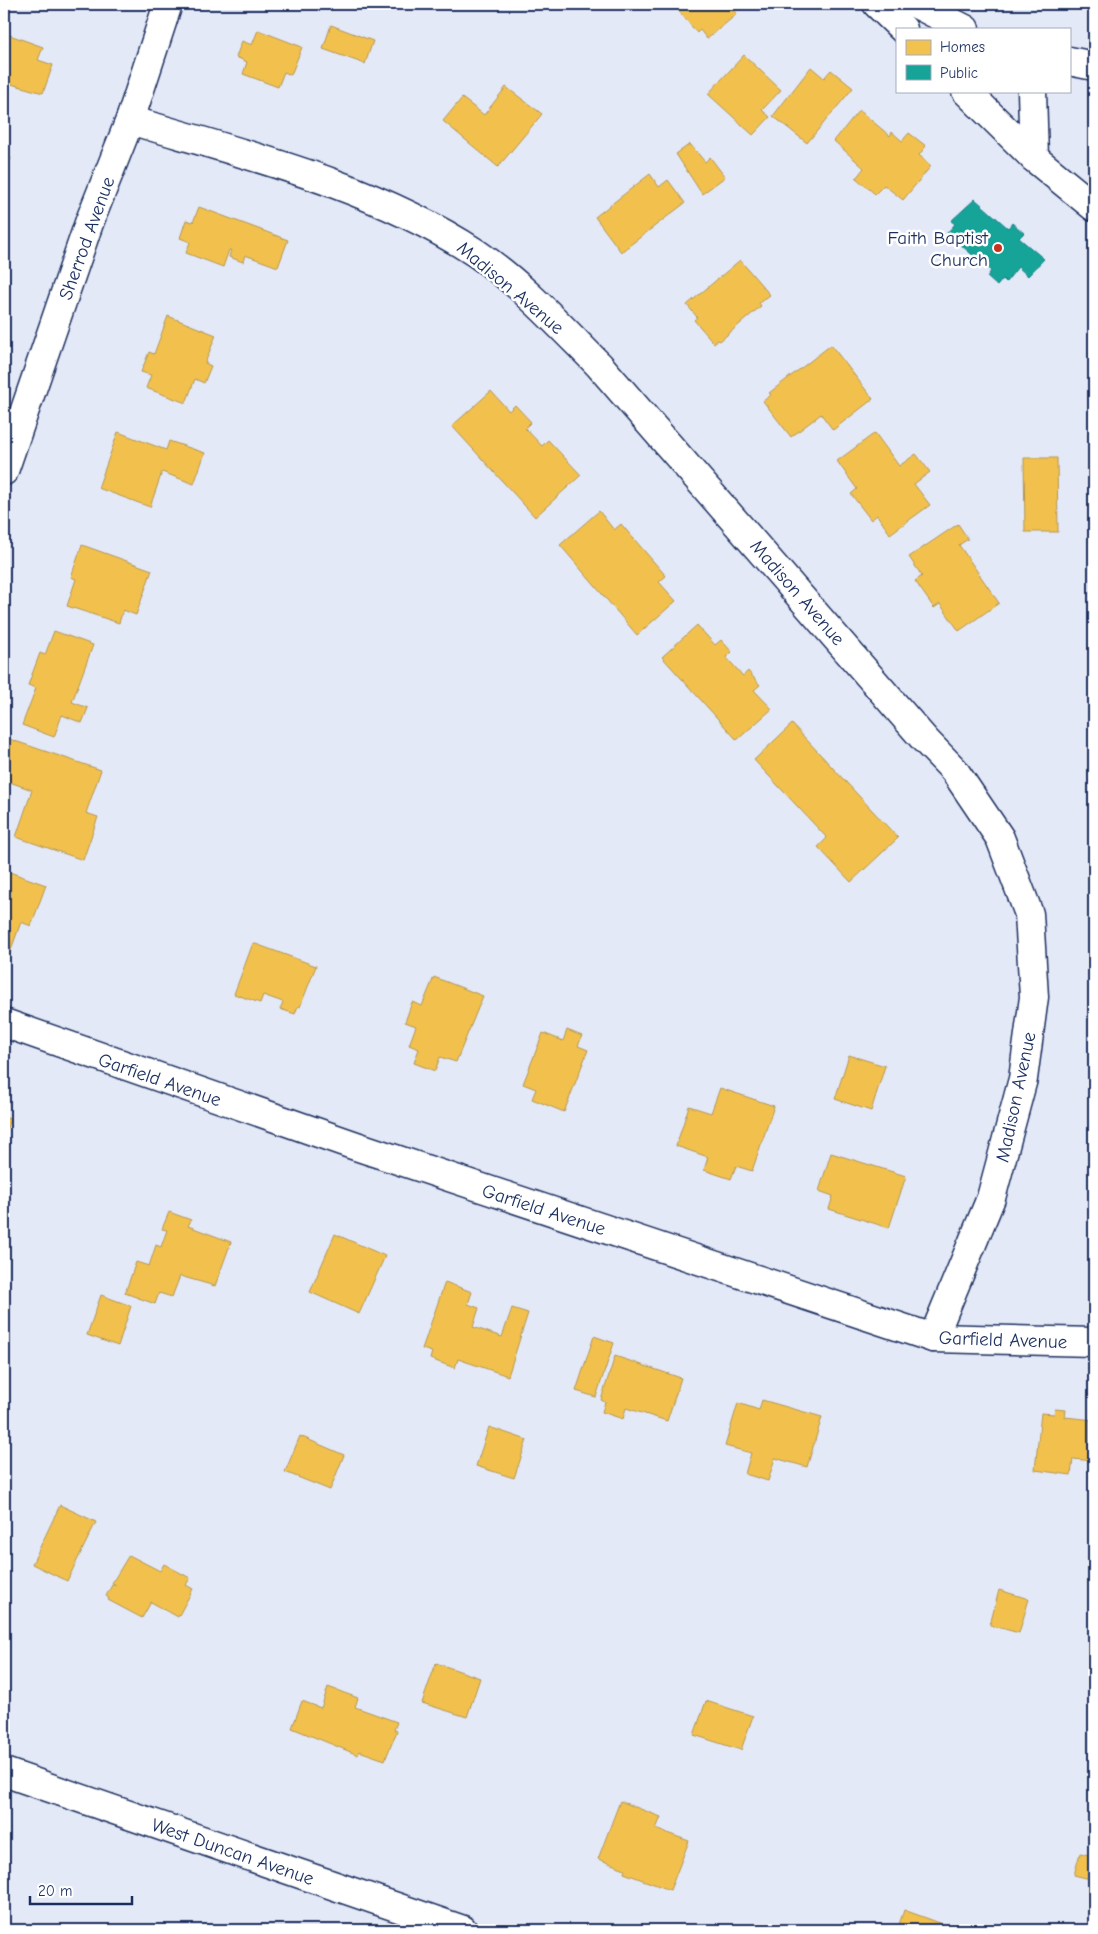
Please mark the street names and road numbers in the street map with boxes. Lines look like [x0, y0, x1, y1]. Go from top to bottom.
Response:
street label: Sherrod Avenue [54, 174, 119, 303]
street label: Madison Avenue [452, 237, 568, 339]
street label: Madison Avenue [745, 535, 849, 650]
street label: Madison Avenue [991, 1030, 1041, 1164]
street label: Garfield Avenue [95, 1049, 224, 1111]
street label: Garfield Avenue [479, 1180, 608, 1240]
street label: Garfield Avenue [938, 1327, 1068, 1353]
street label: West Duncan Avenue [149, 1814, 317, 1890]

